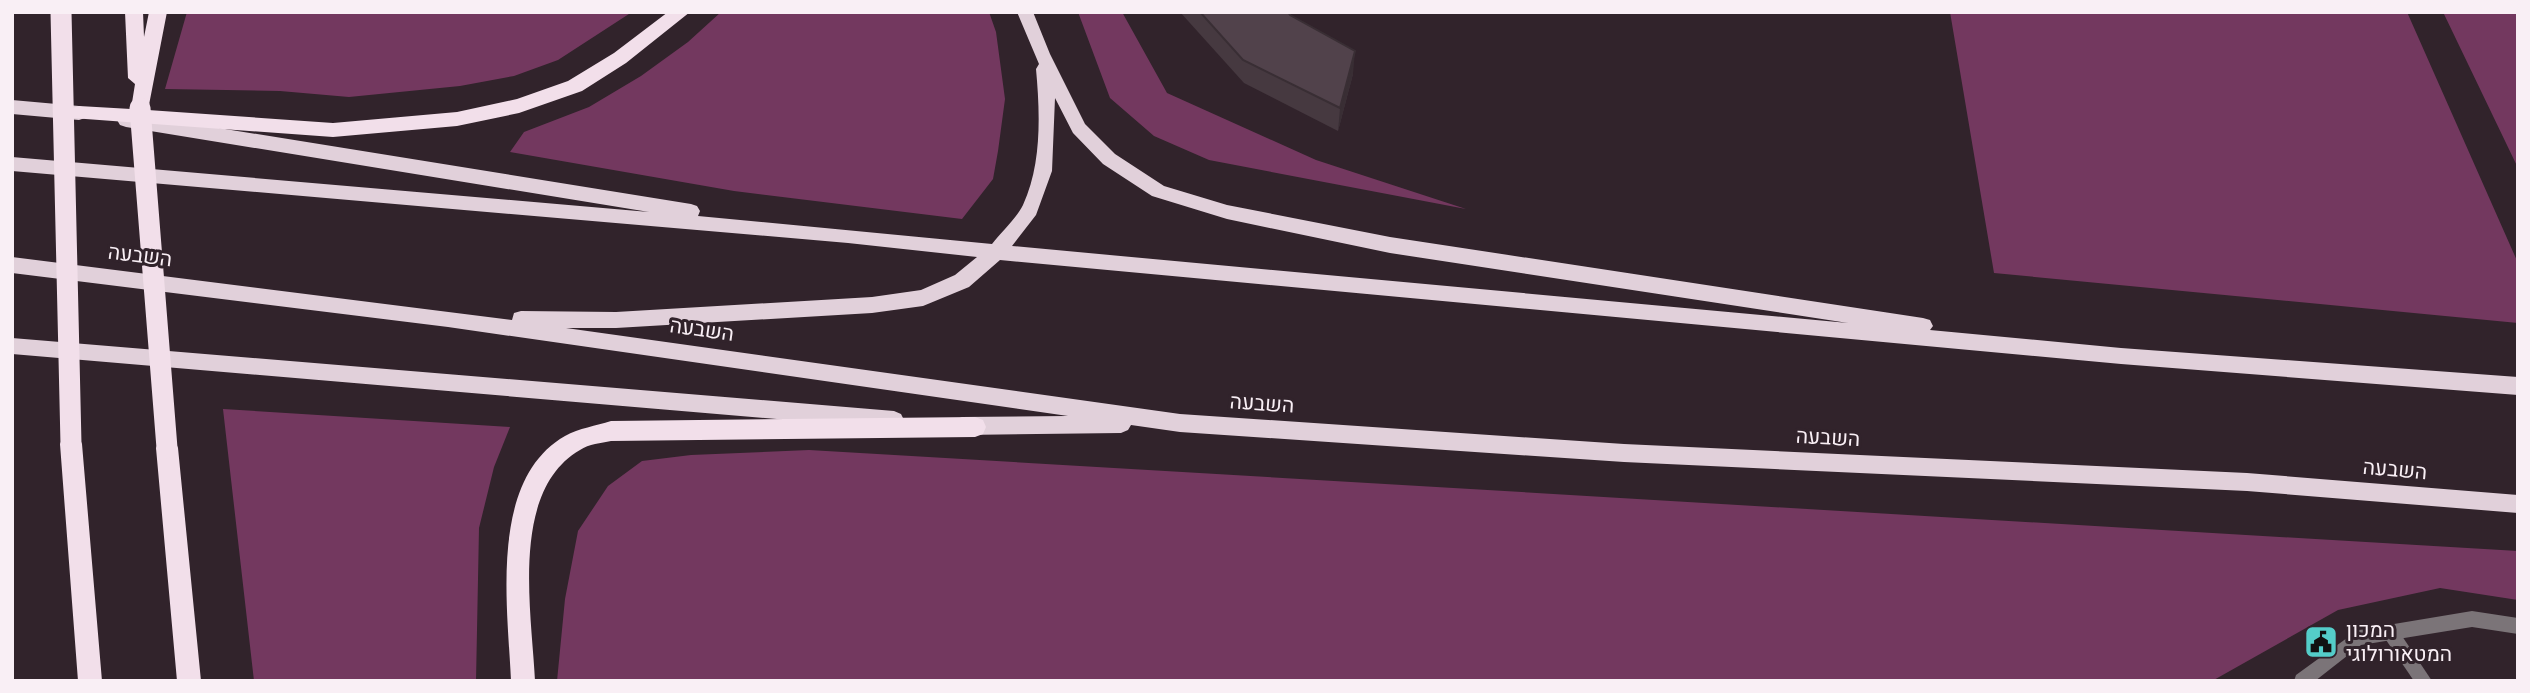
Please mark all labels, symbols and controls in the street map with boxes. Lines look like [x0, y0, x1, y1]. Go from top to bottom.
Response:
street label: השבעה [107, 242, 173, 270]
street label: השבעה [669, 315, 735, 345]
street label: השבעה [1229, 391, 1295, 417]
street label: השבעה [1795, 426, 1861, 450]
street label: השבעה [2362, 457, 2428, 483]
place label: המכון המטאורולוגי [2346, 620, 2452, 665]
public building icon: המכון המטאורולוגי [2302, 623, 2340, 661]

